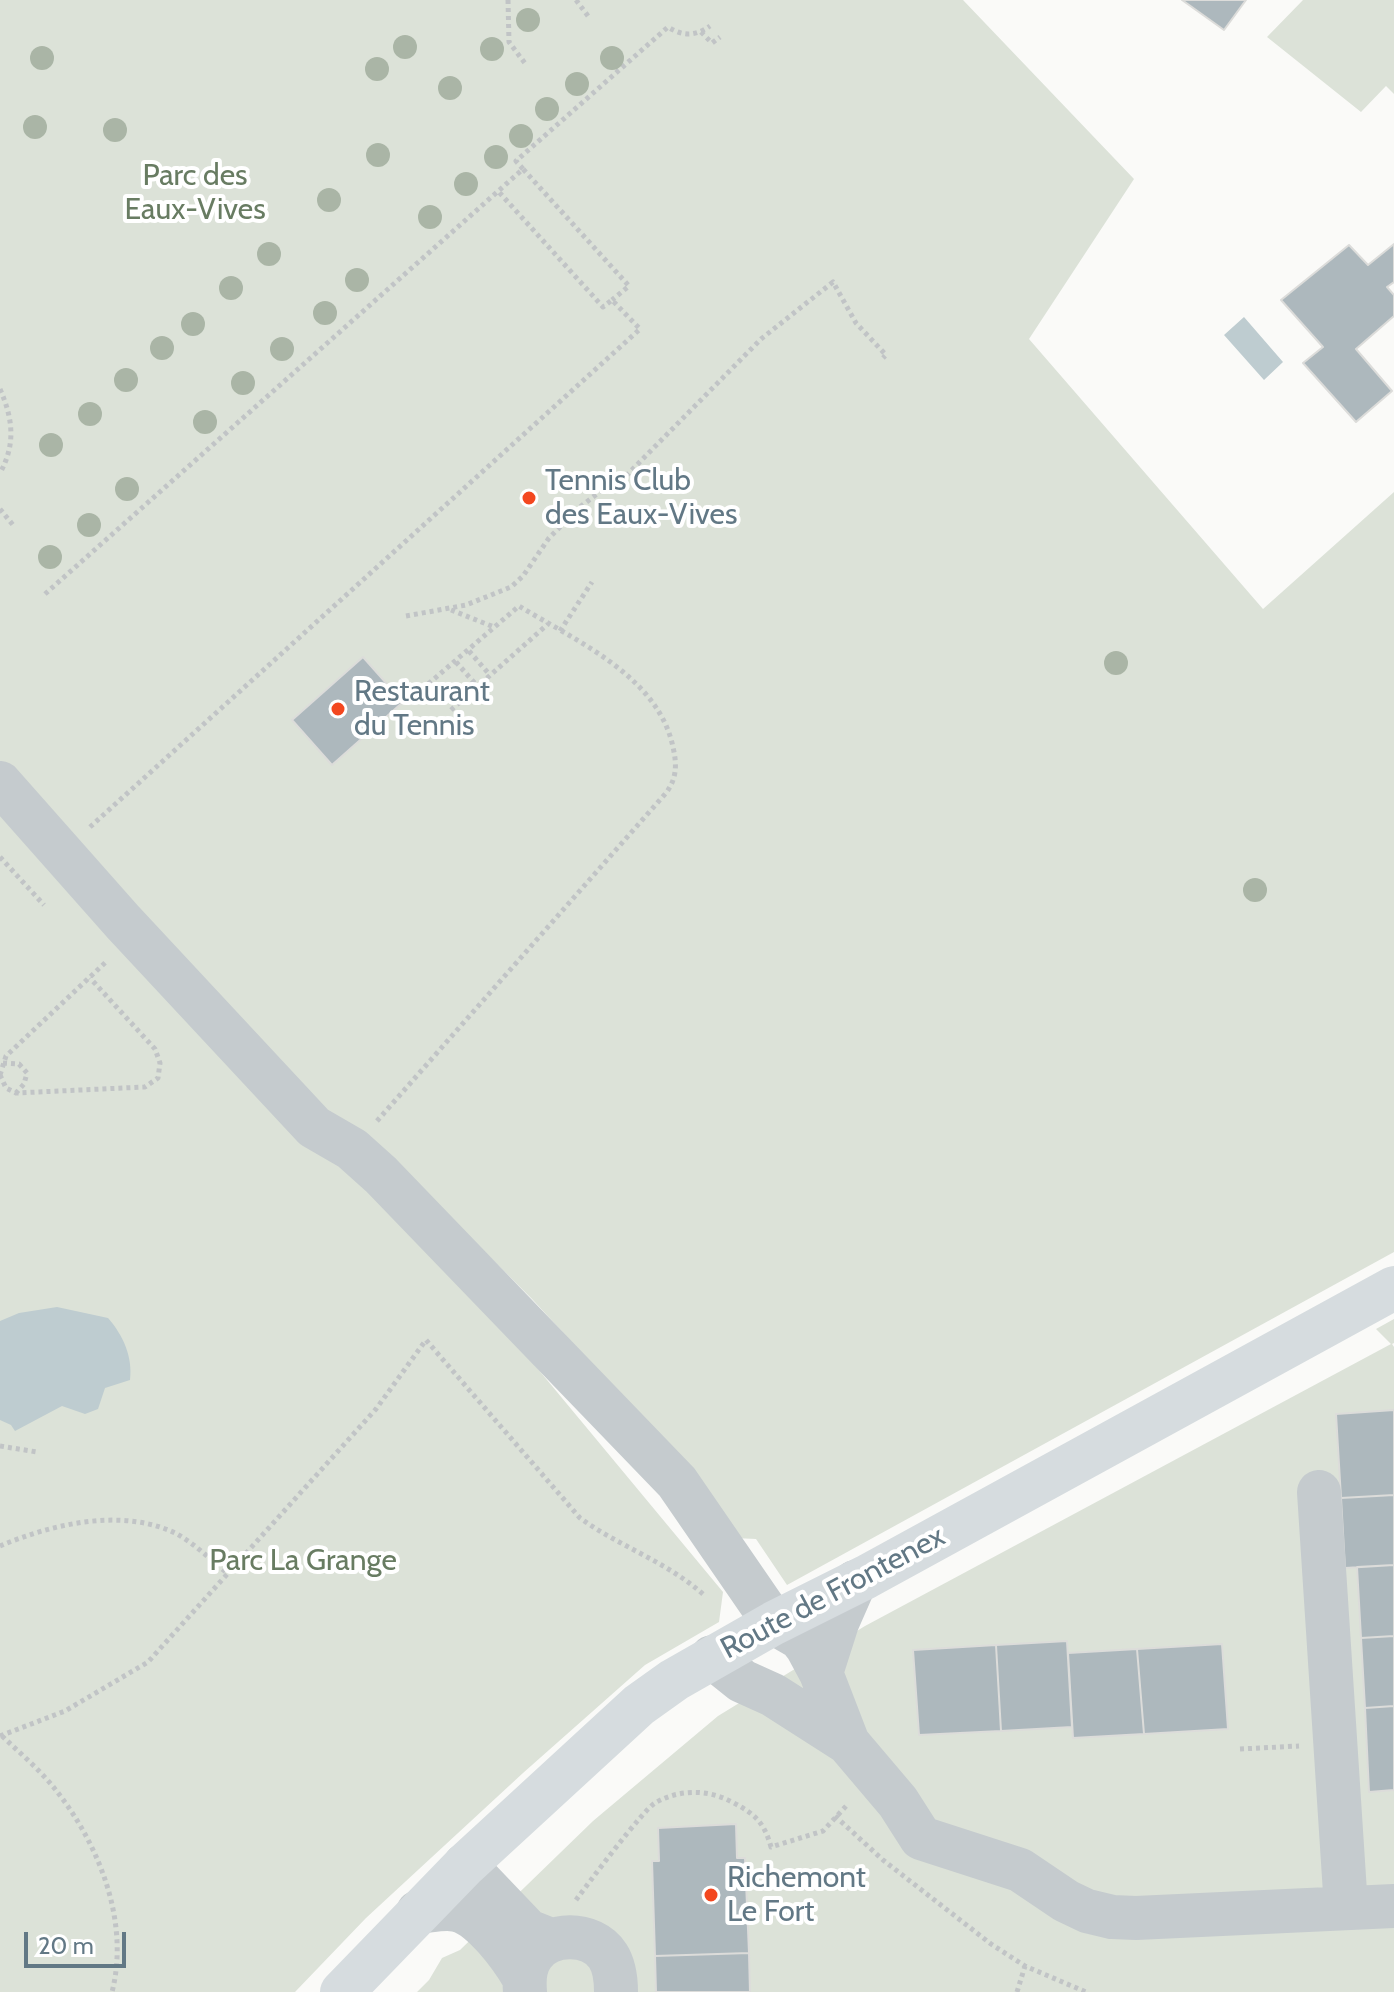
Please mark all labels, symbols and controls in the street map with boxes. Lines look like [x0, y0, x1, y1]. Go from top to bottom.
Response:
park label: Parc des Eaux-Vives [124, 158, 266, 228]
place label: Tennis Club des Eaux-Vives [545, 463, 737, 534]
marker: Tennis Club des Eaux-Vives [520, 489, 538, 507]
place label: Restaurant du Tennis [354, 674, 490, 744]
marker: Restaurant du Tennis [329, 700, 347, 718]
street label: Route de Frontenex [715, 1519, 951, 1667]
park label: Parc La Grange [209, 1543, 397, 1579]
place label: Richemont Le Fort [727, 1860, 866, 1930]
marker: Richemont Le Fort [702, 1886, 720, 1904]
scale bar [28, 1916, 130, 1966]
text: 20 m [38, 1931, 94, 1960]

